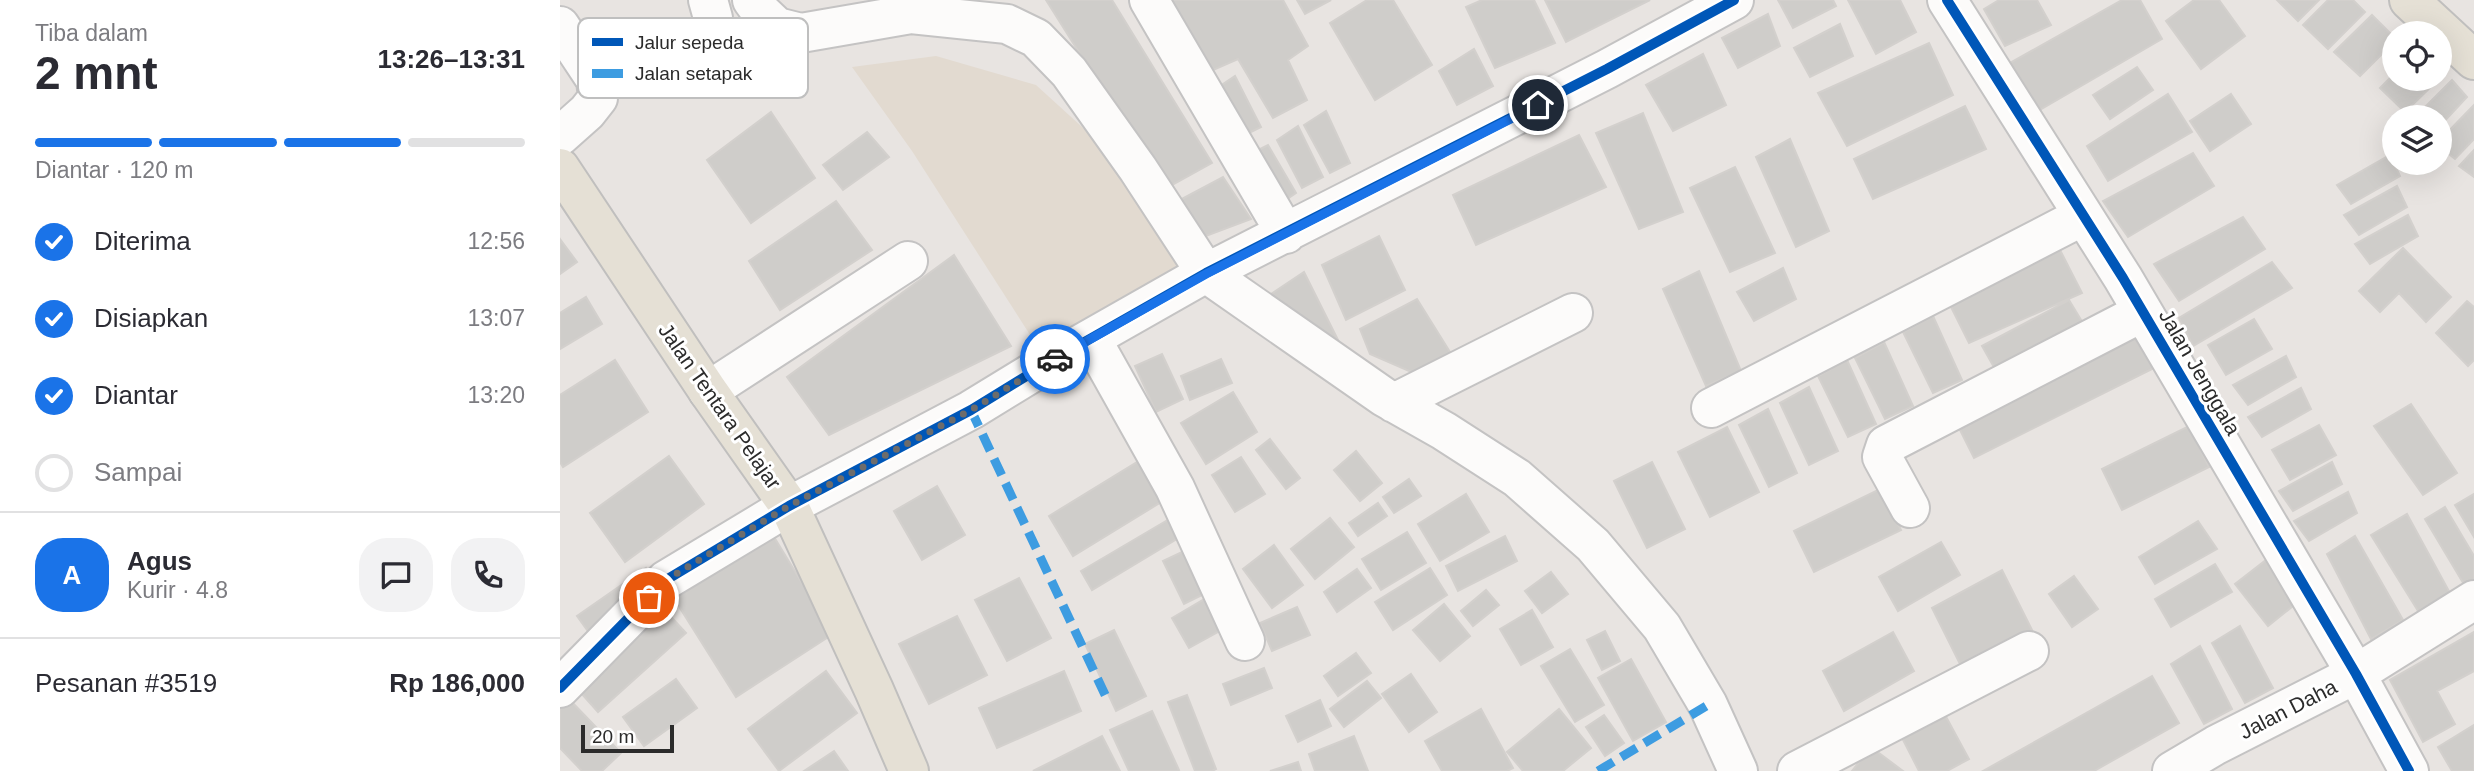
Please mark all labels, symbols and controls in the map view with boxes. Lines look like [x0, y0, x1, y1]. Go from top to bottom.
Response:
legend [578, 18, 808, 98]
text: Tiba dalam [35, 20, 148, 46]
map controls [2382, 21, 2452, 175]
button: locate [2382, 21, 2452, 91]
text: Jalur sepeda [635, 32, 744, 53]
text: 13:26–13:31 [378, 44, 525, 74]
text: 2 mnt [35, 47, 158, 99]
text: Jalan setapak [635, 63, 753, 84]
pin [1508, 75, 1568, 135]
icon: home [1519, 86, 1557, 124]
button: layers [2382, 105, 2452, 175]
text: Diantar · 120 m [35, 157, 194, 183]
icon: check [35, 223, 73, 261]
text: Diterima [94, 226, 191, 256]
text: 12:56 [467, 228, 525, 254]
icon: check [35, 300, 73, 338]
text: Disiapkan [94, 303, 208, 333]
text: 13:07 [467, 305, 525, 331]
street label: Jalan Jenggala [2155, 305, 2245, 439]
street label: Jalan Tentara Pelajar [654, 319, 786, 493]
courier [1020, 324, 1090, 394]
icon: car [1036, 340, 1074, 378]
icon: check [35, 377, 73, 415]
text: Diantar [94, 380, 178, 410]
text: 13:20 [467, 382, 525, 408]
text: Sampai [94, 457, 182, 487]
button: chat [359, 538, 433, 612]
button: phone [451, 538, 525, 612]
text: Agus [127, 546, 192, 576]
text: A [63, 560, 81, 590]
pin [619, 568, 679, 628]
text: Kurir · 4.8 [127, 577, 228, 603]
icon: bag [630, 579, 668, 617]
text: Pesanan #3519 [35, 668, 217, 698]
text: Rp 186,000 [389, 668, 525, 698]
street label: Jalan Daha [2235, 674, 2341, 743]
scale bar [581, 722, 674, 754]
text: 20 m [592, 726, 634, 747]

